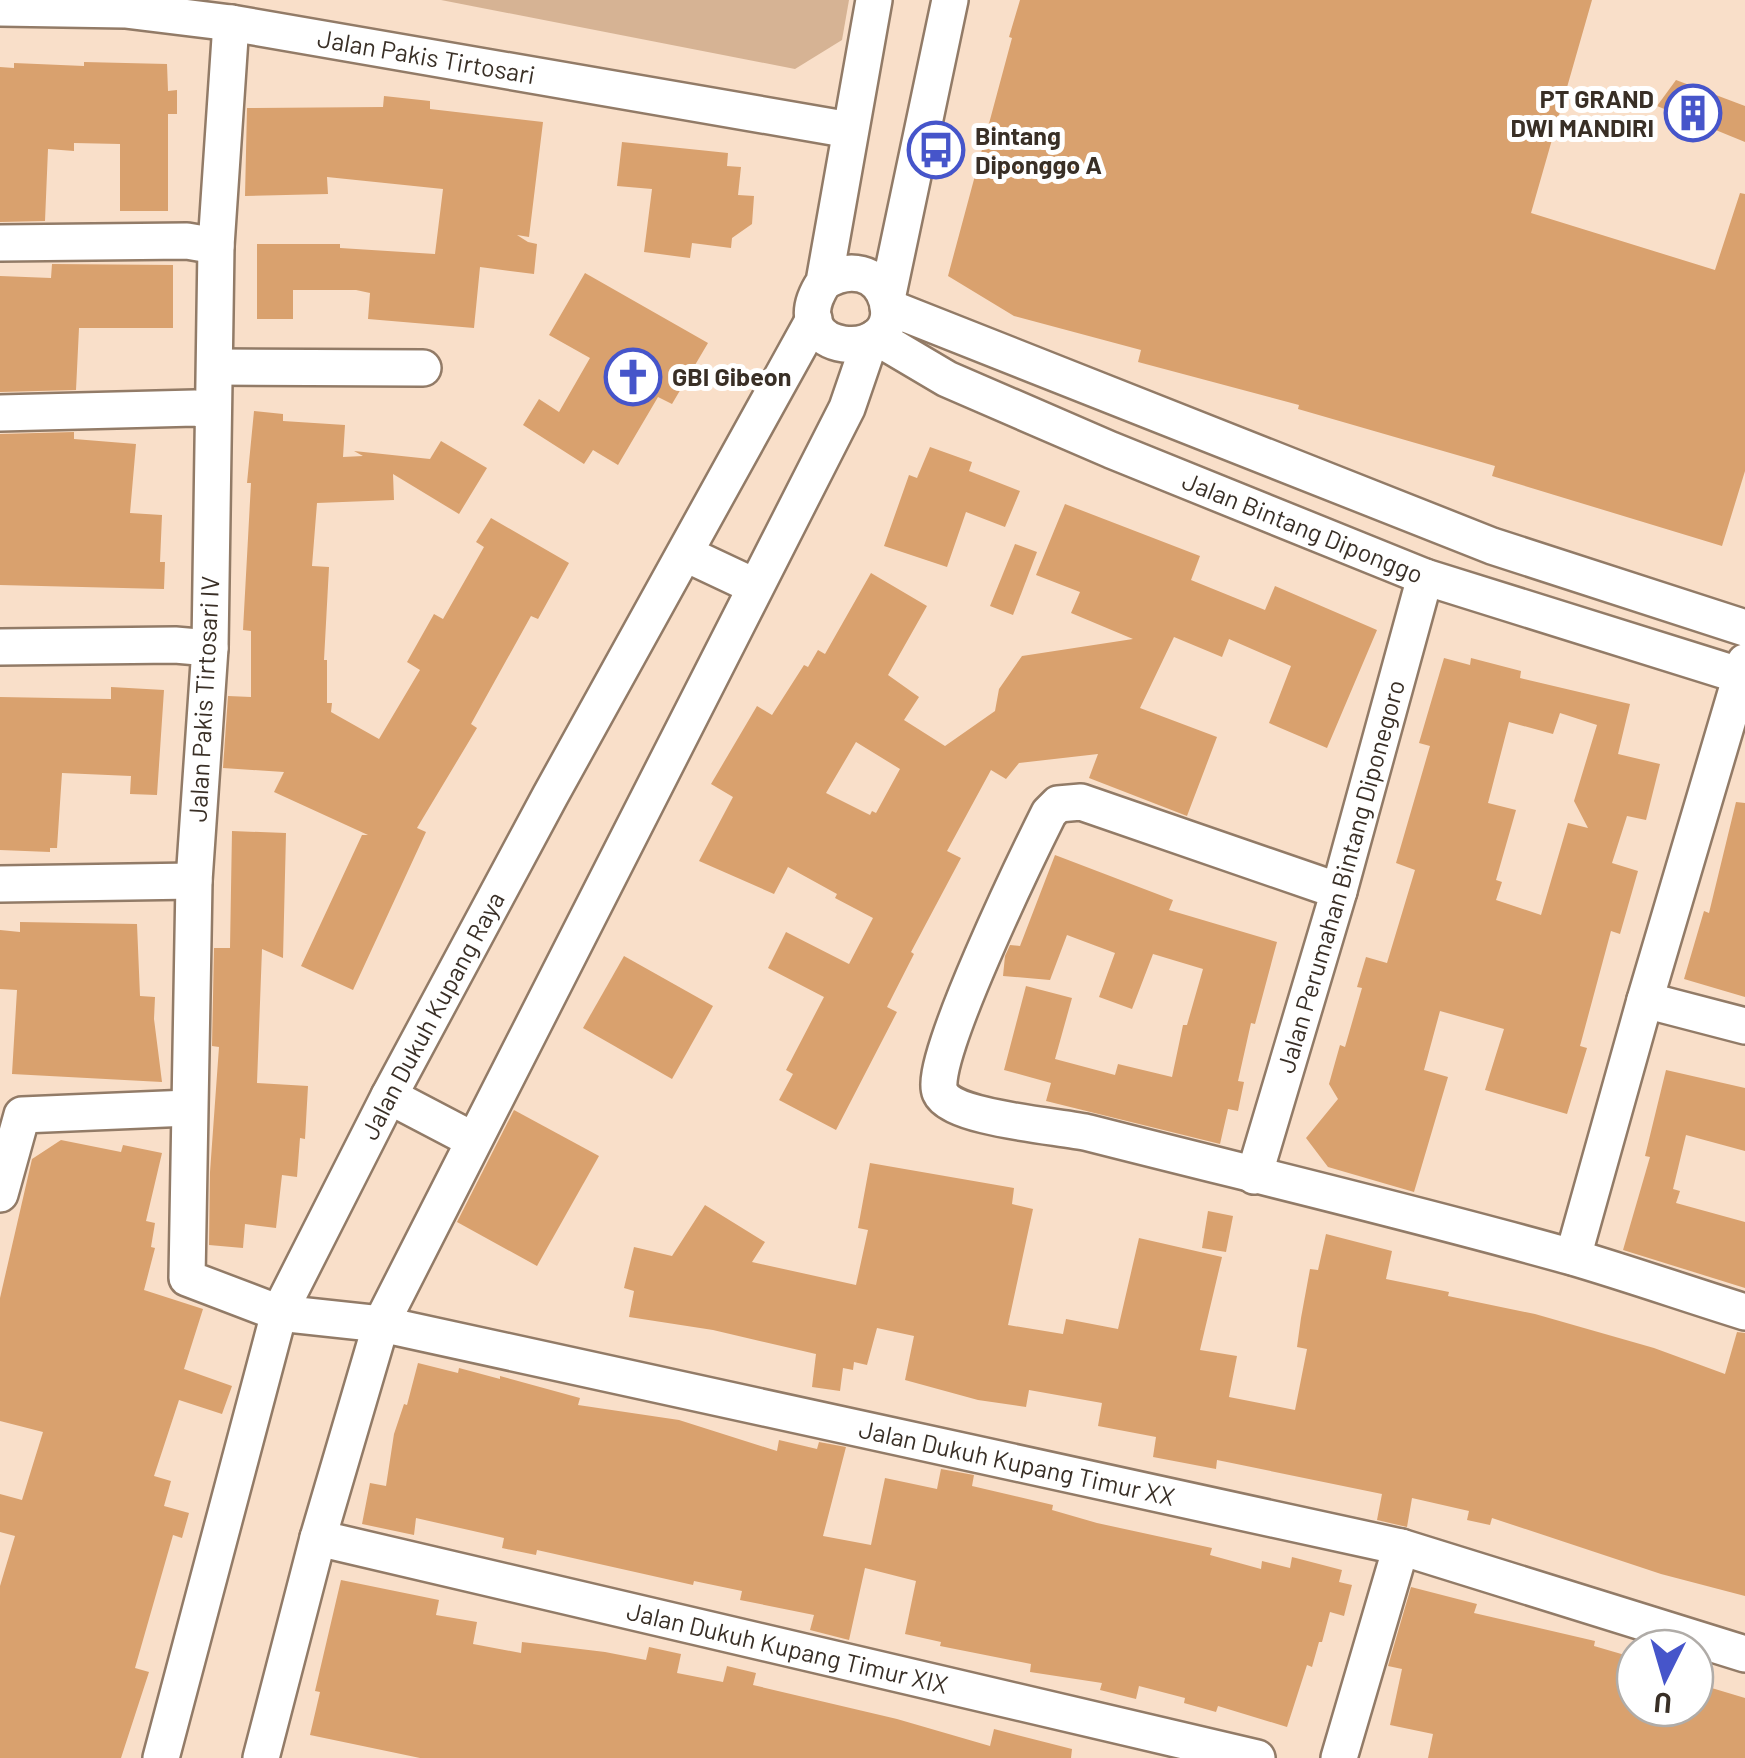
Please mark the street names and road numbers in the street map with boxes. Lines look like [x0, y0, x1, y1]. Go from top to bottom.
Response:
street label: Jalan Pakis Tirtosari [315, 22, 537, 89]
street label: Jalan Bintang Diponggo [1179, 465, 1428, 589]
street label: Jalan Pakis Tirtosari IV [182, 575, 224, 823]
street label: Jalan Perumahan Bintang Diponegoro [1270, 676, 1410, 1076]
street label: Jalan Dukuh Kupang Raya [354, 886, 510, 1144]
street label: Jalan Dukuh Kupang Timur XX [856, 1413, 1178, 1511]
street label: Jalan Dukuh Kupang Timur XIX [624, 1595, 951, 1699]

